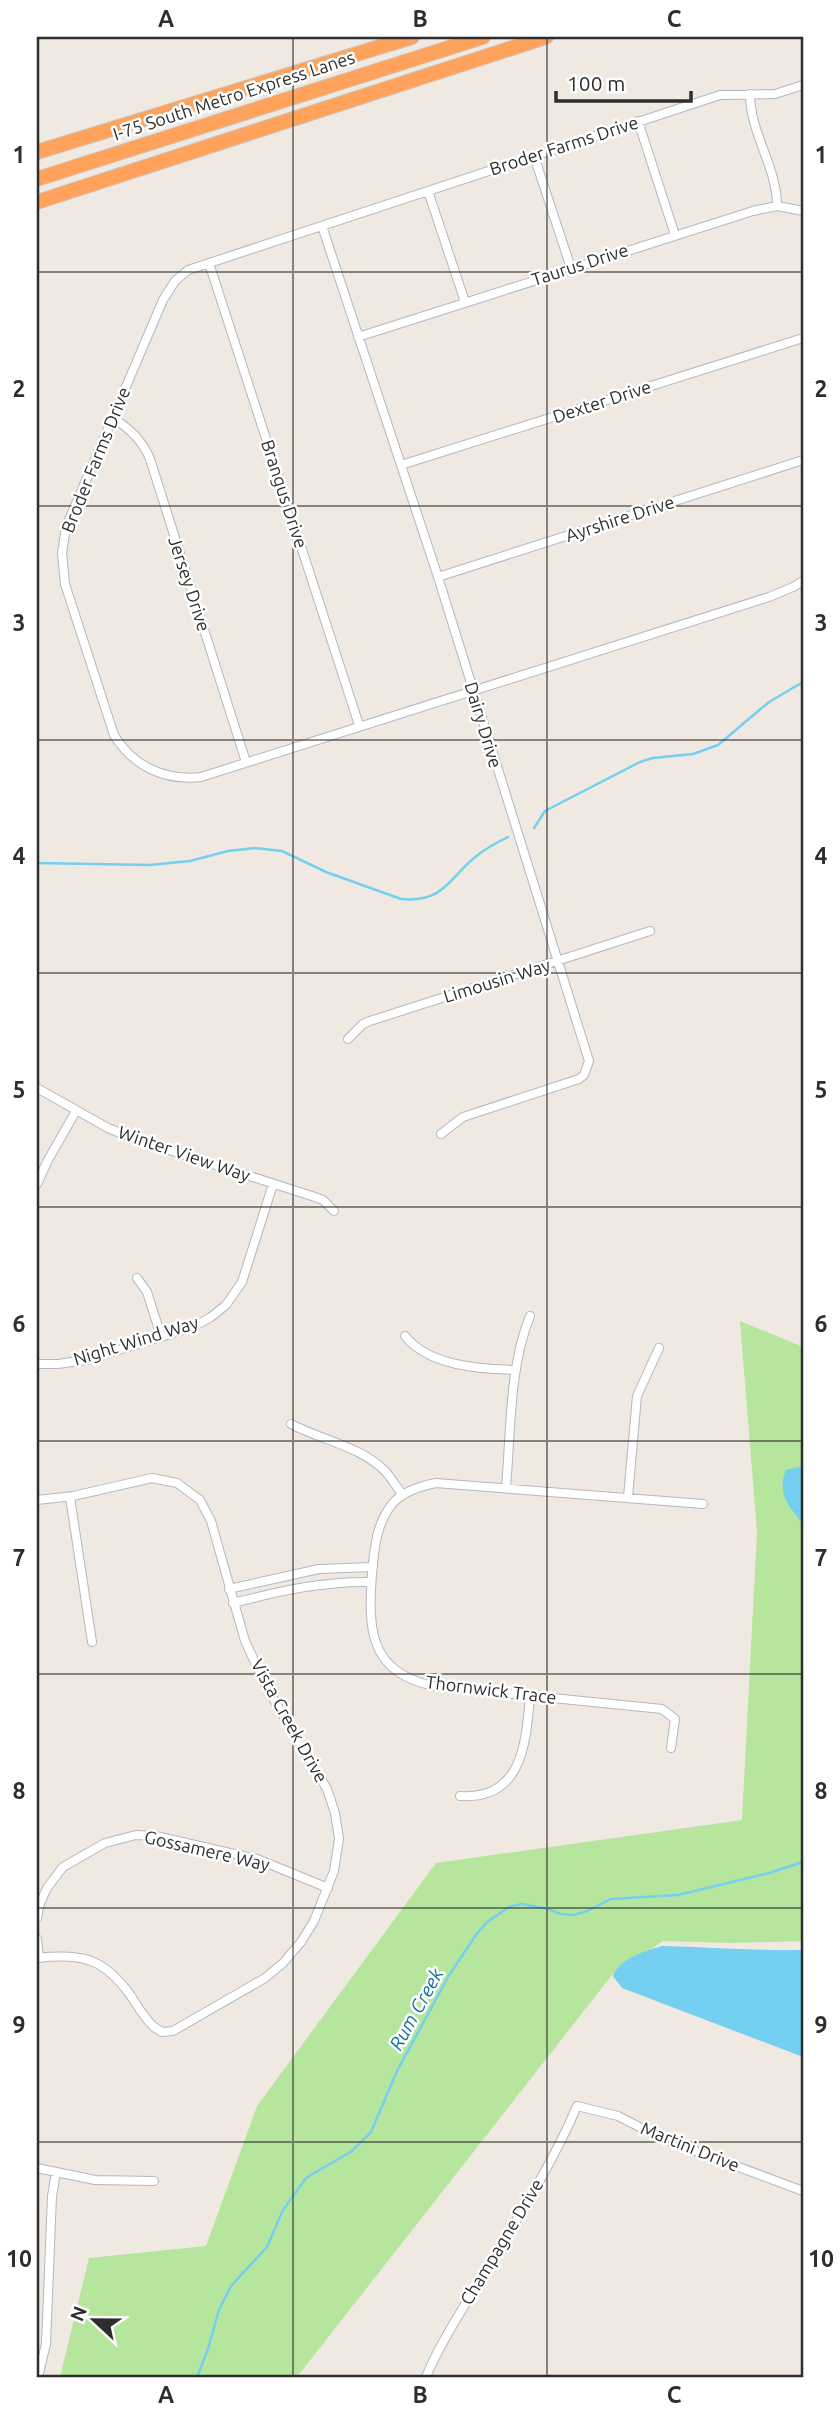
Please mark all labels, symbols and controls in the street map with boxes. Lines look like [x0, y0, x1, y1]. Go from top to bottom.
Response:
text: A [158, 6, 174, 31]
text: B [412, 6, 428, 31]
text: C [667, 6, 682, 31]
street label: I-75 South Metro Express Lanes [110, 46, 357, 144]
scale bar [556, 60, 691, 104]
text: 100 m [567, 71, 625, 95]
street label: Broder Farms Drive [487, 112, 641, 179]
text: 1 [13, 142, 25, 167]
text: 1 [815, 142, 827, 167]
street label: Taurus Drive [529, 239, 631, 289]
text: 2 [13, 376, 25, 401]
street label: Dexter Drive [550, 376, 653, 426]
text: 2 [815, 376, 827, 401]
street label: Broder Farms Drive [57, 384, 133, 535]
street label: Brangus Drive [258, 437, 312, 550]
street label: Ayrshire Drive [563, 491, 677, 545]
street label: Jersey Drive [165, 534, 215, 634]
text: 3 [13, 610, 25, 635]
text: 3 [815, 610, 827, 635]
street label: Dairy Drive [461, 679, 507, 770]
text: 4 [13, 843, 26, 868]
text: 4 [815, 843, 828, 868]
street label: Limousin Way [441, 954, 553, 1006]
text: 5 [13, 1077, 25, 1102]
text: 5 [815, 1077, 827, 1102]
street label: Winter View Way [116, 1121, 253, 1185]
text: 6 [13, 1311, 26, 1336]
street label: Night Wind Way [71, 1311, 201, 1369]
text: 6 [815, 1311, 828, 1336]
text: 7 [13, 1545, 25, 1570]
text: 7 [815, 1545, 827, 1570]
street label: Vista Creek Drive [248, 1655, 332, 1786]
street label: Thornwick Trace [425, 1671, 558, 1707]
text: 8 [13, 1778, 25, 1803]
text: 8 [815, 1778, 827, 1803]
street label: Gossamere Way [143, 1826, 272, 1874]
water label: Rum Creek [385, 1964, 448, 2054]
text: 9 [13, 2012, 25, 2037]
text: 9 [815, 2012, 827, 2037]
street label: Martini Drive [638, 2117, 743, 2175]
street label: Champagne Drive [456, 2175, 547, 2308]
text: 10 [6, 2246, 32, 2271]
text: 10 [808, 2246, 834, 2271]
north arrow [60, 2284, 130, 2354]
text: N [65, 2303, 91, 2324]
text: A [158, 2382, 174, 2407]
text: B [412, 2382, 428, 2407]
text: C [667, 2382, 682, 2407]

